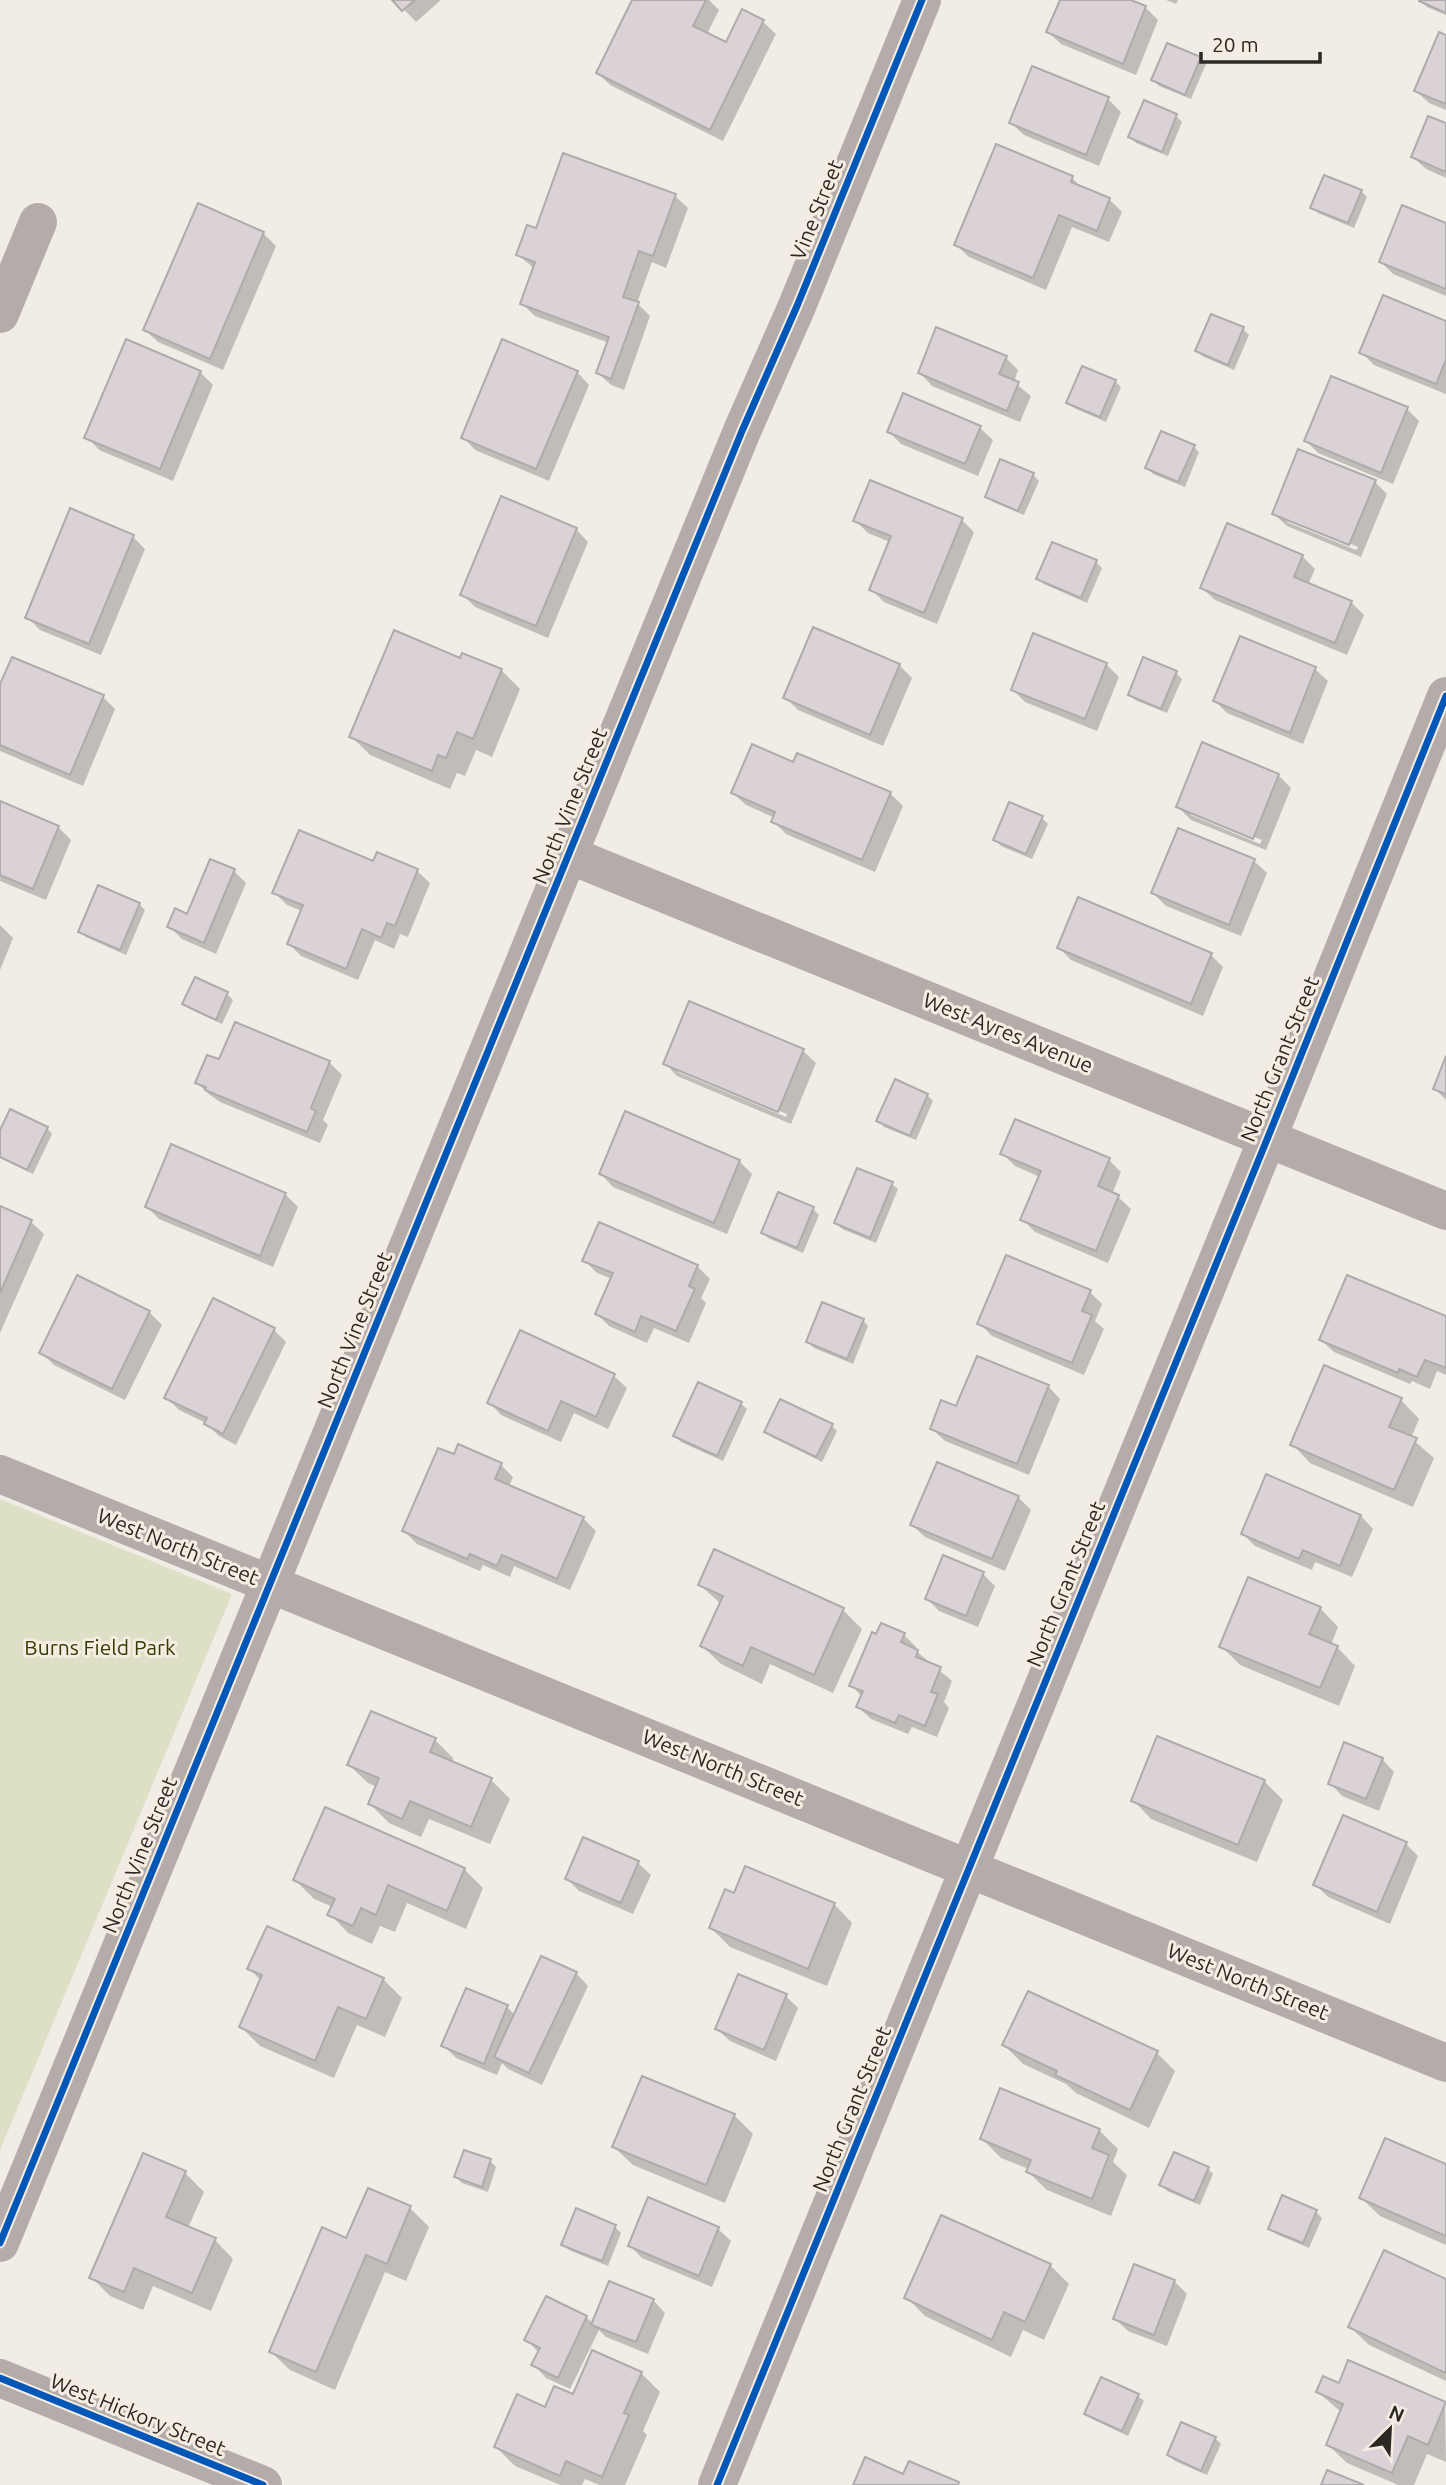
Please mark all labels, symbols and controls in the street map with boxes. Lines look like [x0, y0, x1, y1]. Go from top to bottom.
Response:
scale bar [1201, 21, 1320, 65]
text: 20 m [1212, 32, 1259, 56]
street label: Vine Street [785, 156, 847, 263]
street label: North Vine Street [527, 724, 611, 887]
street label: North Grant Street [1235, 972, 1323, 1145]
street label: West Ayres Avenue [920, 987, 1097, 1077]
street label: North Vine Street [312, 1248, 396, 1411]
street label: North Grant Street [1021, 1497, 1109, 1670]
street label: West North Street [94, 1503, 263, 1589]
park label: Burns Field Park [24, 1635, 176, 1659]
street label: West North Street [639, 1724, 808, 1810]
street label: North Vine Street [97, 1773, 181, 1936]
street label: West North Street [1164, 1938, 1333, 2024]
street label: North Grant Street [807, 2022, 895, 2195]
street label: West Hickory Street [47, 2368, 229, 2460]
north arrow [1355, 2394, 1425, 2464]
text: N [1386, 2401, 1408, 2426]

